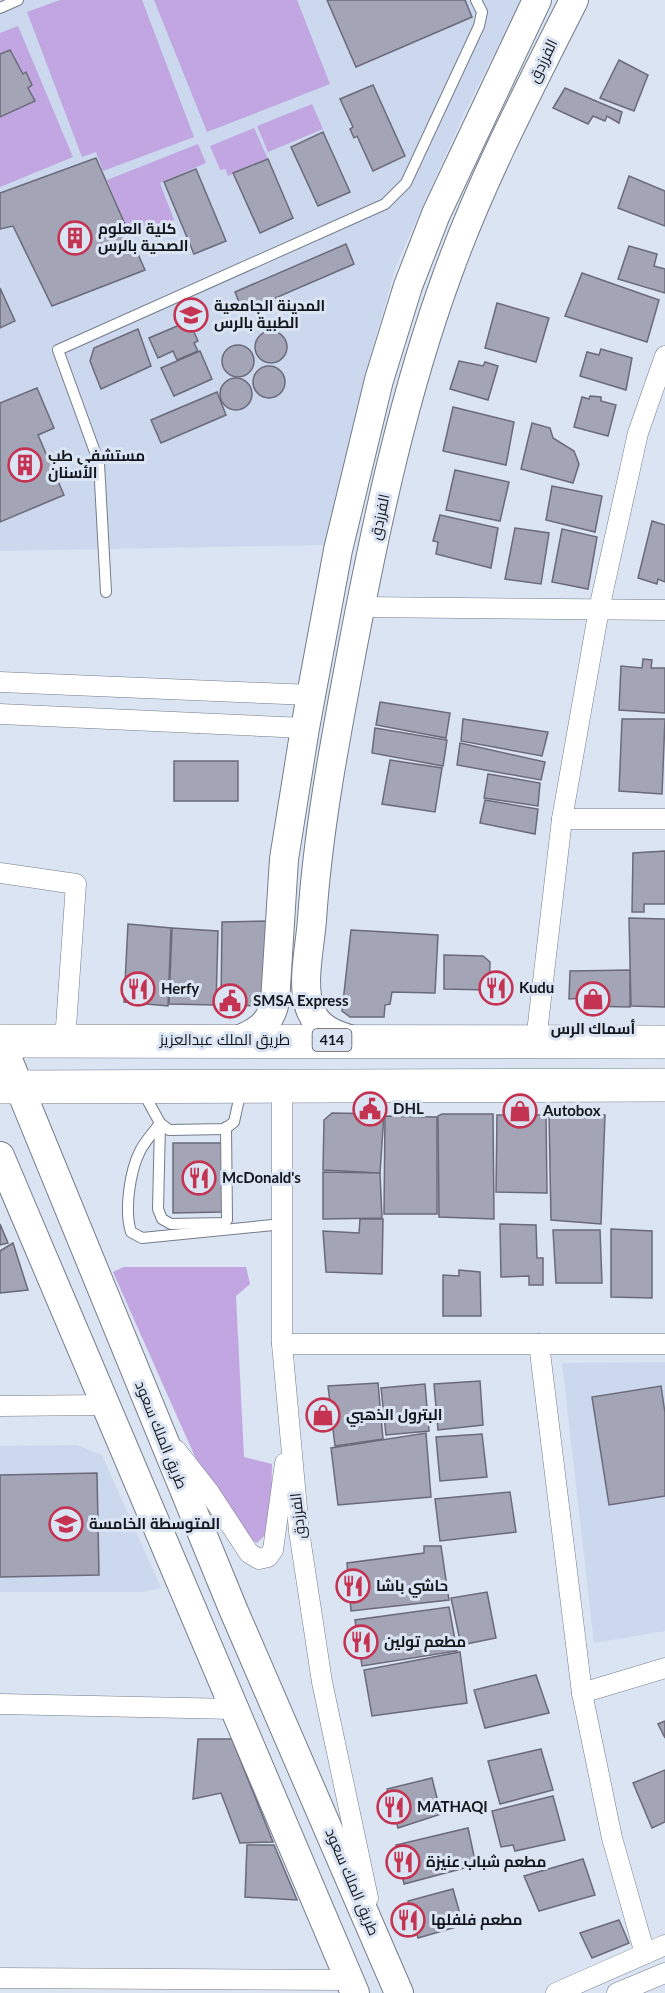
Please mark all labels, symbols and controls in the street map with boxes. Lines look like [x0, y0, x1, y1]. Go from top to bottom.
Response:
street label: الفرزدق [524, 36, 562, 86]
place label: كلية العلوم الصحية بالرس [98, 219, 188, 255]
building icon: كلية العلوم الصحية بالرس [57, 220, 93, 256]
place label: المدينة الجامعية الطبية بالرس [214, 296, 325, 332]
school or university icon: المدينة الجامعية الطبية بالرس [173, 297, 209, 333]
place label: مستشفى طب الأسنان [48, 446, 145, 482]
building icon: مستشفى طب الأسنان [7, 447, 43, 483]
street label: الفرزدق [365, 492, 395, 542]
restaurant icon: Kudu [478, 970, 514, 1006]
restaurant icon: Herfy [120, 971, 156, 1007]
place label: Kudu [519, 978, 554, 996]
place label: Herfy [161, 979, 199, 997]
shop icon: أسماك الرس [575, 981, 611, 1017]
public building icon: SMSA Express [212, 983, 248, 1019]
place label: SMSA Express [253, 991, 349, 1009]
place label: أسماك الرس [551, 1019, 635, 1038]
road number: 414 [312, 1029, 352, 1051]
street label: طريق الملك عبدالعزيز [159, 1030, 290, 1050]
public building icon: DHL [352, 1091, 388, 1127]
shop icon: Autobox [502, 1093, 538, 1129]
place label: DHL [393, 1099, 424, 1117]
place label: Autobox [542, 1101, 601, 1119]
restaurant icon: McDonald's [181, 1160, 217, 1196]
place label: McDonald's [222, 1168, 301, 1186]
street label: طريق الملك سعود [130, 1378, 192, 1492]
shop icon: البترول الذهبي [305, 1397, 341, 1433]
place label: البترول الذهبي [346, 1405, 442, 1427]
street label: الفرزدق [286, 1492, 310, 1540]
school or university icon: المتوسطة الخامسة [48, 1506, 84, 1542]
place label: المتوسطة الخامسة [89, 1514, 220, 1533]
restaurant icon: حاشي باشا [335, 1568, 371, 1604]
place label: حاشي باشا [376, 1576, 448, 1598]
restaurant icon: مطعم تولين [343, 1624, 379, 1660]
place label: مطعم تولين [384, 1632, 466, 1652]
restaurant icon: MATHAQI [376, 1789, 412, 1825]
place label: MATHAQI [417, 1797, 488, 1815]
street label: طريق الملك سعود [320, 1825, 384, 1939]
restaurant icon: مطعم شباب عنيزة [385, 1844, 421, 1880]
place label: مطعم شباب عنيزة [426, 1852, 546, 1872]
restaurant icon: مطعم فلفلها [390, 1902, 426, 1938]
place label: مطعم فلفلها [431, 1910, 522, 1930]

